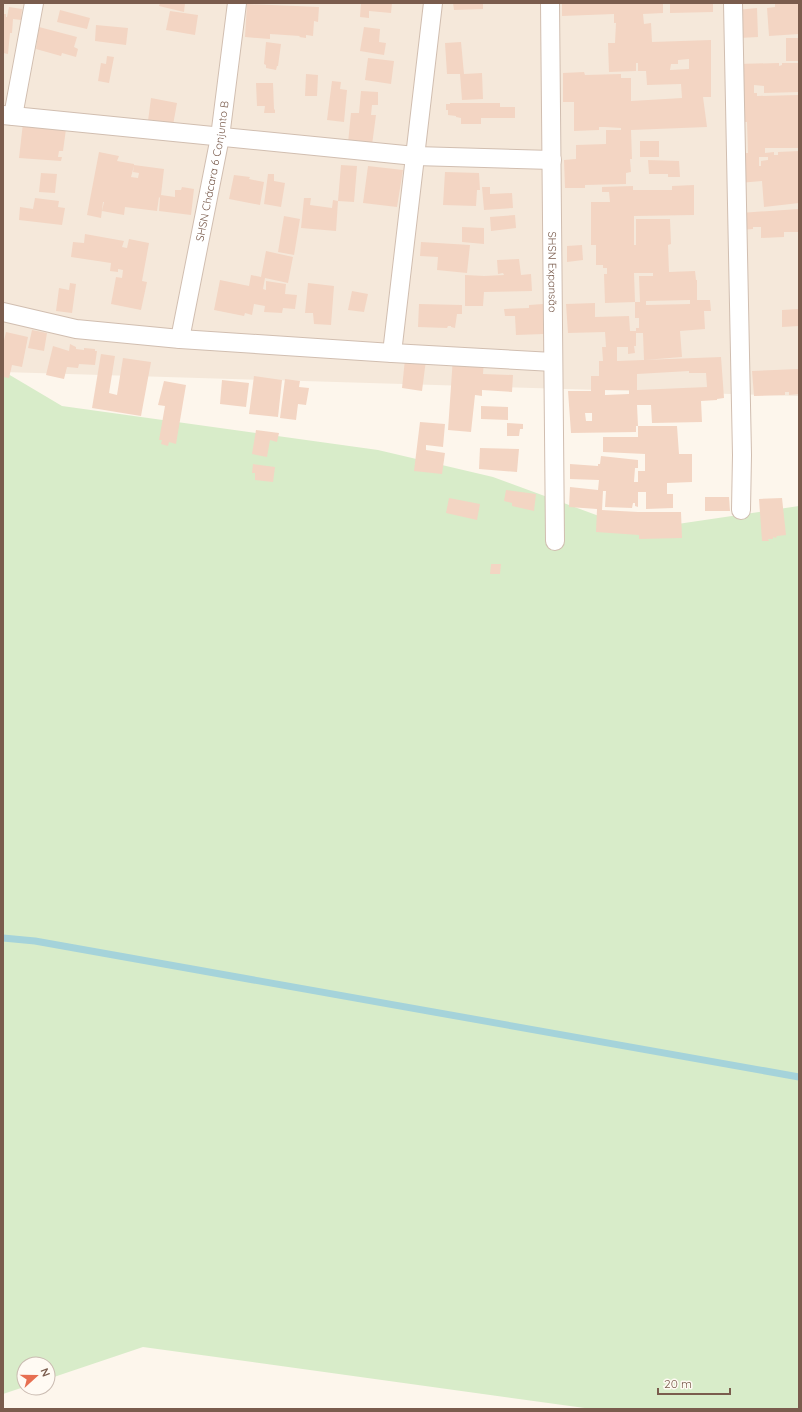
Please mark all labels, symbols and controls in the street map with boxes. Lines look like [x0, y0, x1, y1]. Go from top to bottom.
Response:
street label: SHSN Chácara 6 Conjunto B [192, 100, 232, 243]
street label: SHSN Expansão [545, 231, 560, 313]
north arrow [16, 1356, 56, 1396]
text: N [37, 1366, 53, 1379]
scale bar [658, 1370, 730, 1396]
text: 20 m [664, 1376, 692, 1391]

